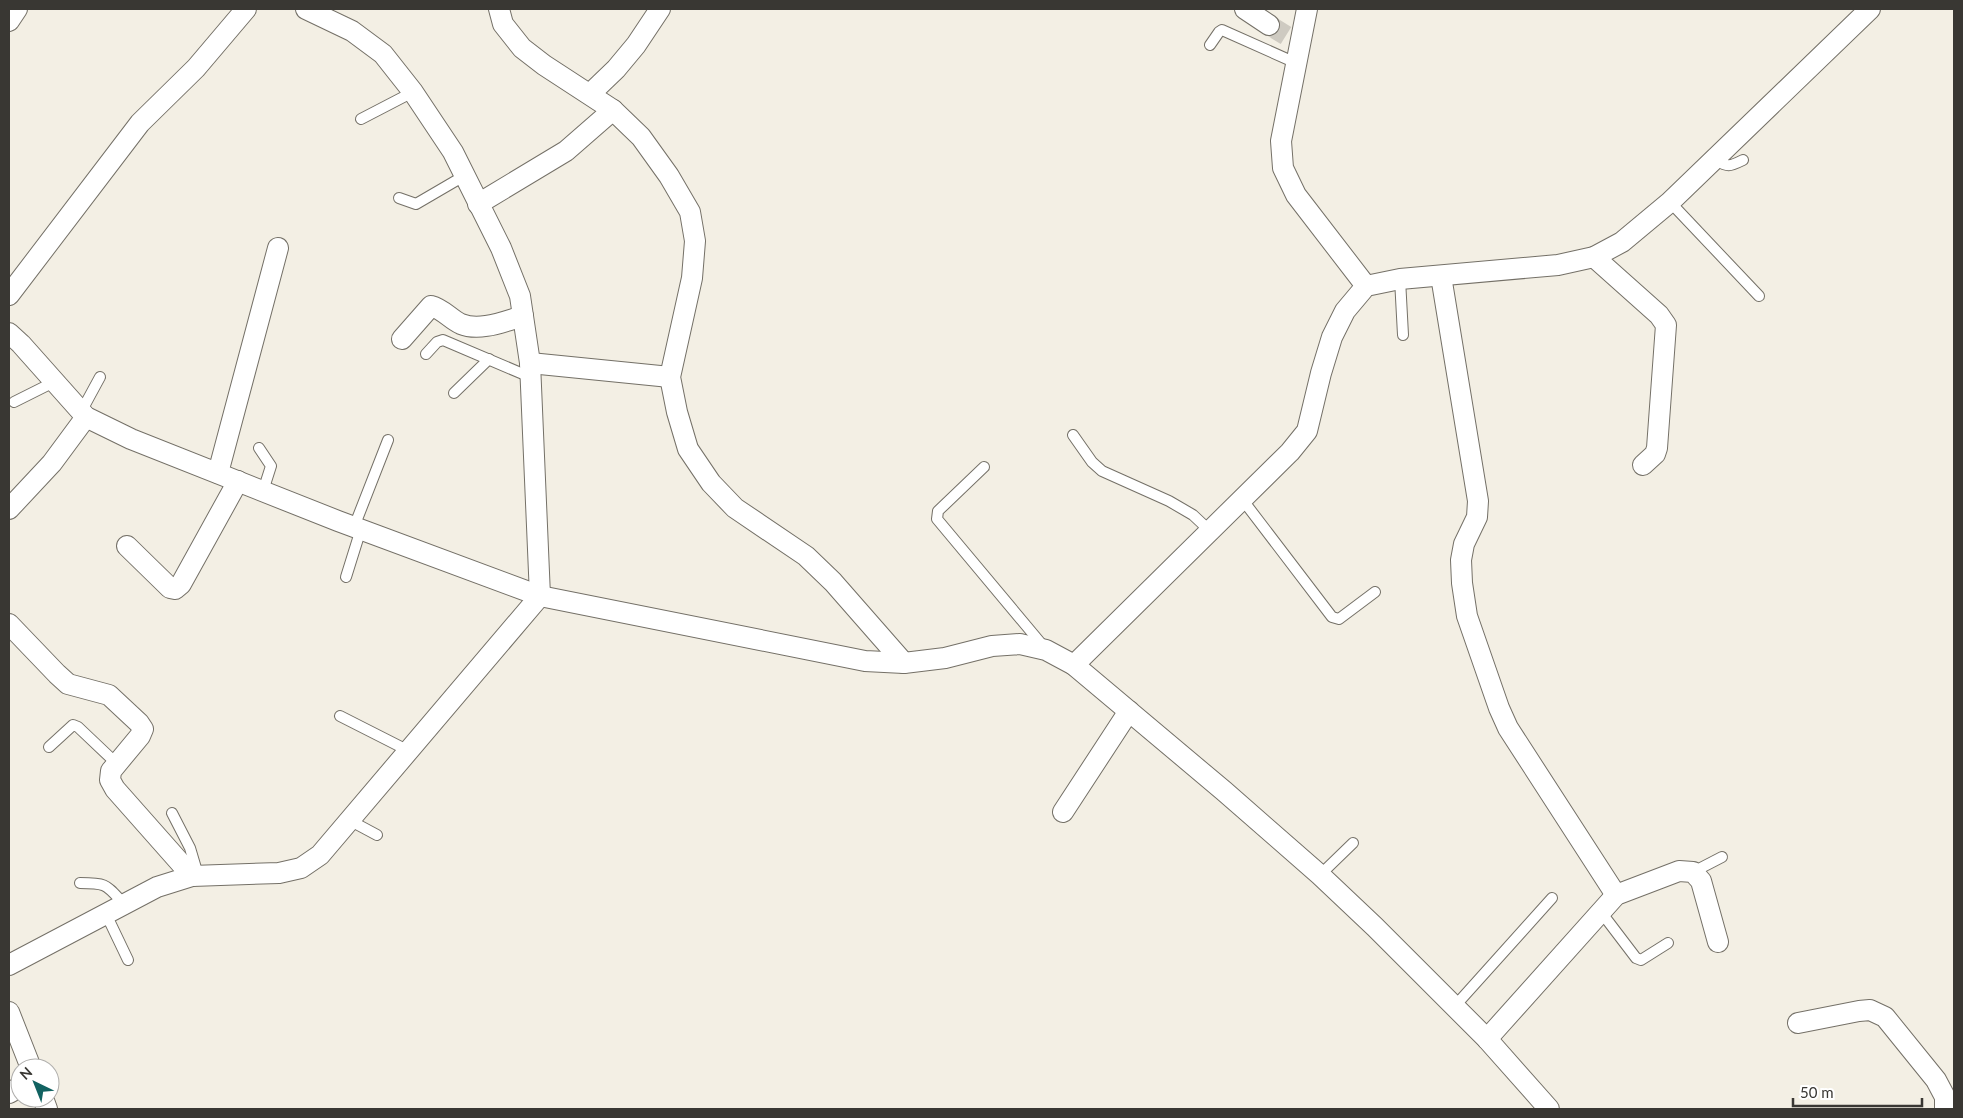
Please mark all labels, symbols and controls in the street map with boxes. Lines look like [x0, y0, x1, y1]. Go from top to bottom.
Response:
north arrow [10, 1058, 60, 1108]
text: N [16, 1063, 36, 1083]
scale bar [1793, 1076, 1922, 1108]
text: 50 m [1800, 1083, 1834, 1101]

